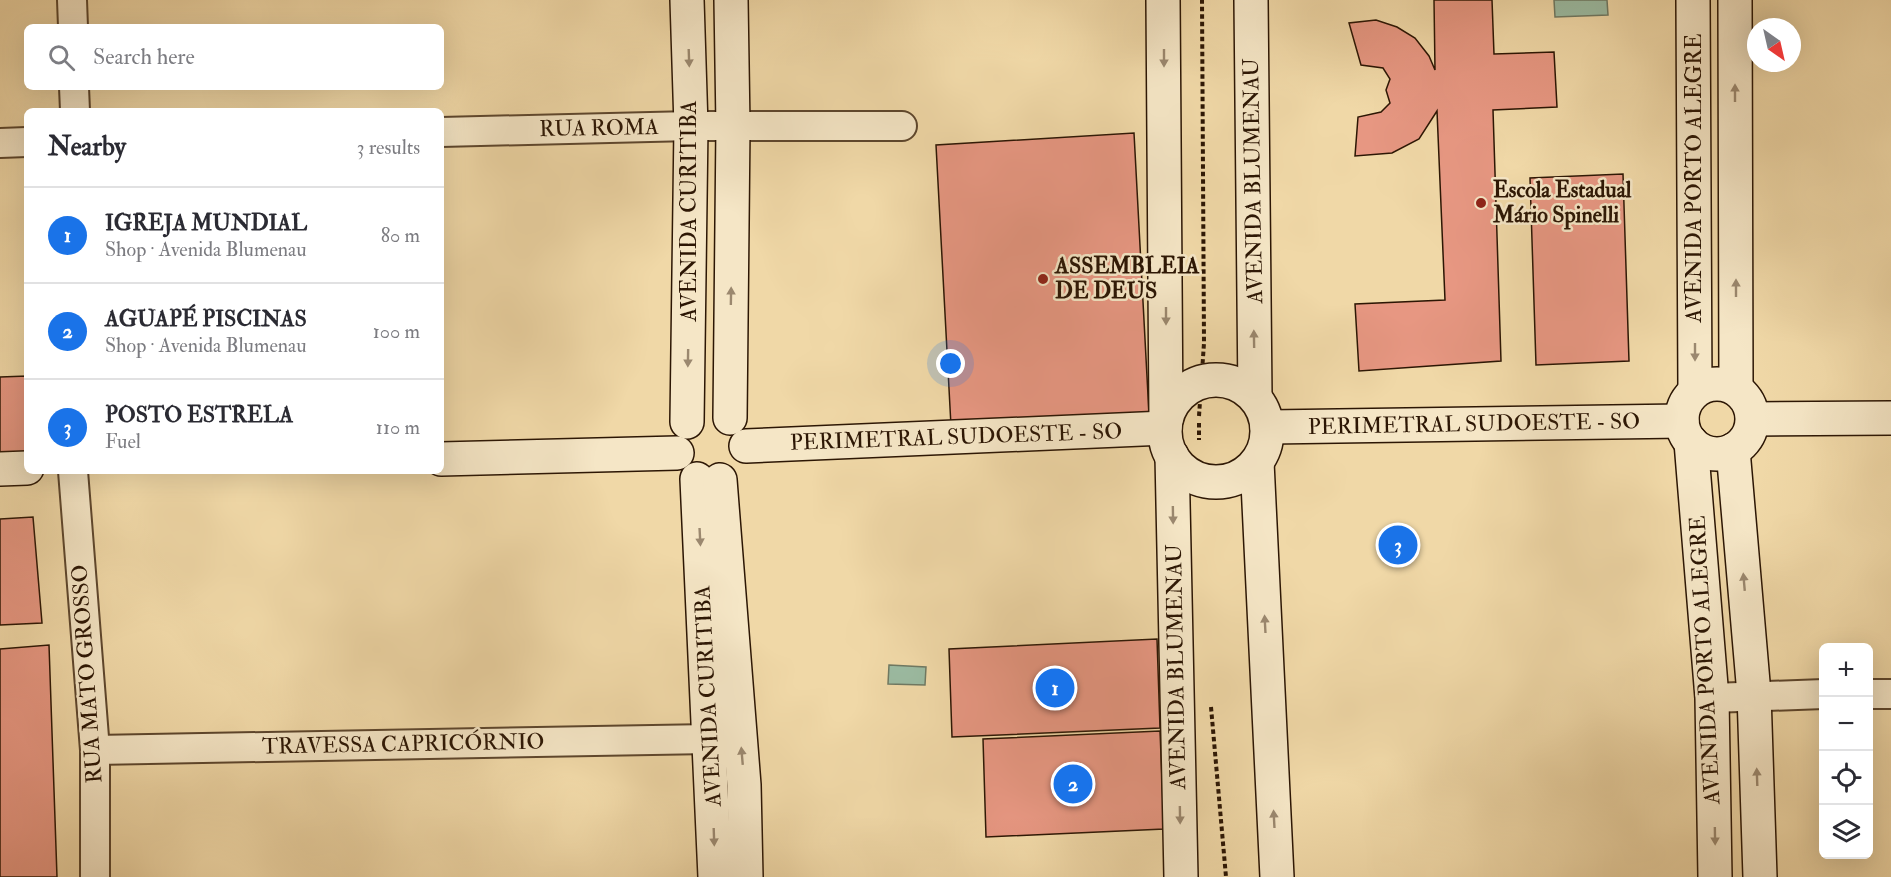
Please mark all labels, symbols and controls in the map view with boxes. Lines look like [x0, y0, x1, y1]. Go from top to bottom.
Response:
north arrow [1747, 18, 1801, 72]
search box [24, 24, 444, 90]
street label: AVENIDA PORTO ALEGRE [1680, 33, 1708, 324]
icon: search [45, 41, 78, 74]
text: Search here [93, 43, 195, 71]
one-way arrow [684, 49, 693, 68]
one-way arrow [1159, 49, 1168, 68]
street label: AVENIDA BLUMENAU [1237, 57, 1269, 305]
one-way arrow [1730, 84, 1740, 103]
street label: AVENIDA CURITIBA [675, 100, 703, 323]
street label: RUA ROMA [539, 113, 659, 143]
text: Nearby [48, 131, 126, 163]
text: 3 results [357, 135, 420, 160]
place label: Escola Estadual Mário Spinelli [1492, 176, 1632, 230]
marker: Escola Estadual Mário Spinelli [1474, 196, 1488, 210]
text: IGREJA MUNDIAL [105, 209, 307, 237]
text: 1 [64, 223, 71, 248]
text: 80 m [381, 223, 420, 248]
text: Shop · Avenida Blumenau [105, 237, 307, 262]
place label: ASSEMBLEIA DE DEUS [1054, 252, 1201, 305]
marker: ASSEMBLEIA DE DEUS [1036, 272, 1050, 286]
one-way arrow [1731, 279, 1741, 298]
one-way arrow [726, 287, 736, 306]
text: AGUAPÉ PISCINAS [105, 305, 307, 333]
one-way arrow [1161, 307, 1171, 326]
text: 2 [62, 319, 73, 344]
text: 100 m [373, 319, 420, 344]
one-way arrow [1249, 329, 1259, 348]
text: Shop · Avenida Blumenau [105, 333, 307, 358]
one-way arrow [1690, 343, 1700, 362]
one-way arrow [683, 349, 693, 368]
your location [936, 349, 965, 378]
text: POSTO ESTRELA [105, 401, 293, 429]
street label: PERIMETRAL SUDOESTE - SO [1308, 407, 1640, 441]
text: 3 [64, 415, 71, 440]
text: 110 m [376, 415, 420, 440]
street label: PERIMETRAL SUDOESTE - SO [789, 417, 1123, 457]
text: Fuel [105, 429, 141, 454]
one-way arrow [1168, 505, 1178, 524]
street label: AVENIDA PORTO ALEGRE [1683, 515, 1727, 806]
pin: 3 [1378, 522, 1418, 568]
one-way arrow [696, 528, 705, 547]
street label: AVENIDA BLUMENAU [1160, 543, 1192, 791]
street label: RUA MATO GROSSO [65, 564, 109, 784]
one-way arrow [1739, 572, 1749, 591]
street label: AVENIDA CURITIBA [688, 585, 728, 808]
one-way arrow [1260, 614, 1269, 633]
map controls [1819, 643, 1873, 859]
button: + [1819, 643, 1873, 697]
pin: 1 [1036, 666, 1074, 710]
button: − [1819, 697, 1873, 751]
street label: TRAVESSA CAPRICÓRNIO [262, 727, 544, 760]
one-way arrow [737, 746, 746, 765]
button: locate [1819, 751, 1873, 805]
pin: 2 [1054, 762, 1092, 806]
one-way arrow [1752, 767, 1761, 786]
one-way arrow [1175, 805, 1184, 824]
button: layers [1819, 805, 1873, 859]
one-way arrow [1270, 809, 1279, 828]
one-way arrow [1710, 826, 1719, 845]
one-way arrow [709, 827, 719, 846]

